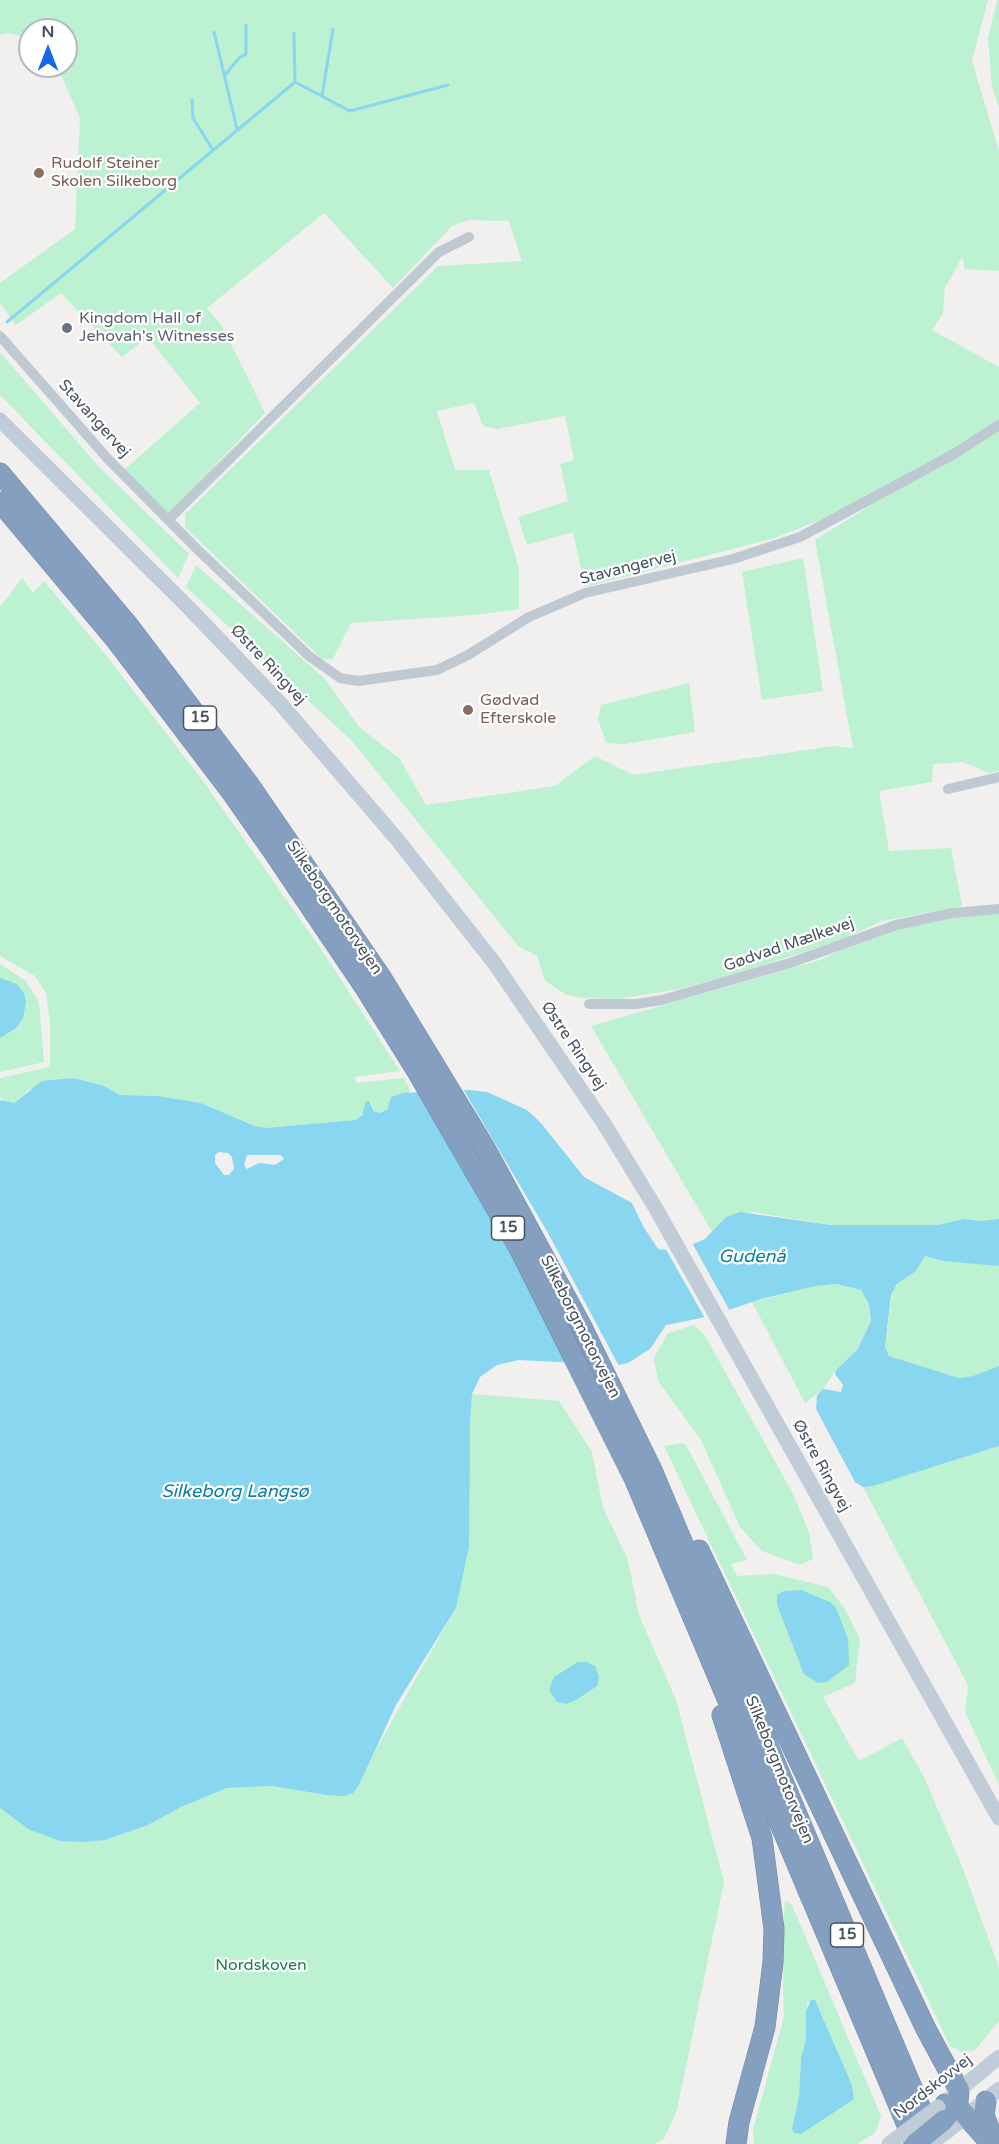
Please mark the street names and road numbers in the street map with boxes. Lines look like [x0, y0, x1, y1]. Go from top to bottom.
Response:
street label: Stavangervej [54, 376, 134, 462]
street label: Stavangervej [578, 547, 678, 589]
street label: Østre Ringvej [226, 621, 310, 709]
road number: 15 [184, 706, 216, 730]
street label: Silkeborgmotorvejen [282, 837, 386, 979]
street label: Gødvad Mælkevej [721, 914, 857, 976]
street label: Østre Ringvej [536, 998, 610, 1094]
road number: 15 [492, 1216, 524, 1240]
street label: Silkeborgmotorvejen [536, 1252, 624, 1402]
street label: Østre Ringvej [788, 1417, 854, 1515]
street label: Silkeborgmotorvejen [741, 1693, 817, 1847]
road number: 15 [830, 1923, 864, 1947]
street label: Nordskovvej [890, 2050, 976, 2124]

